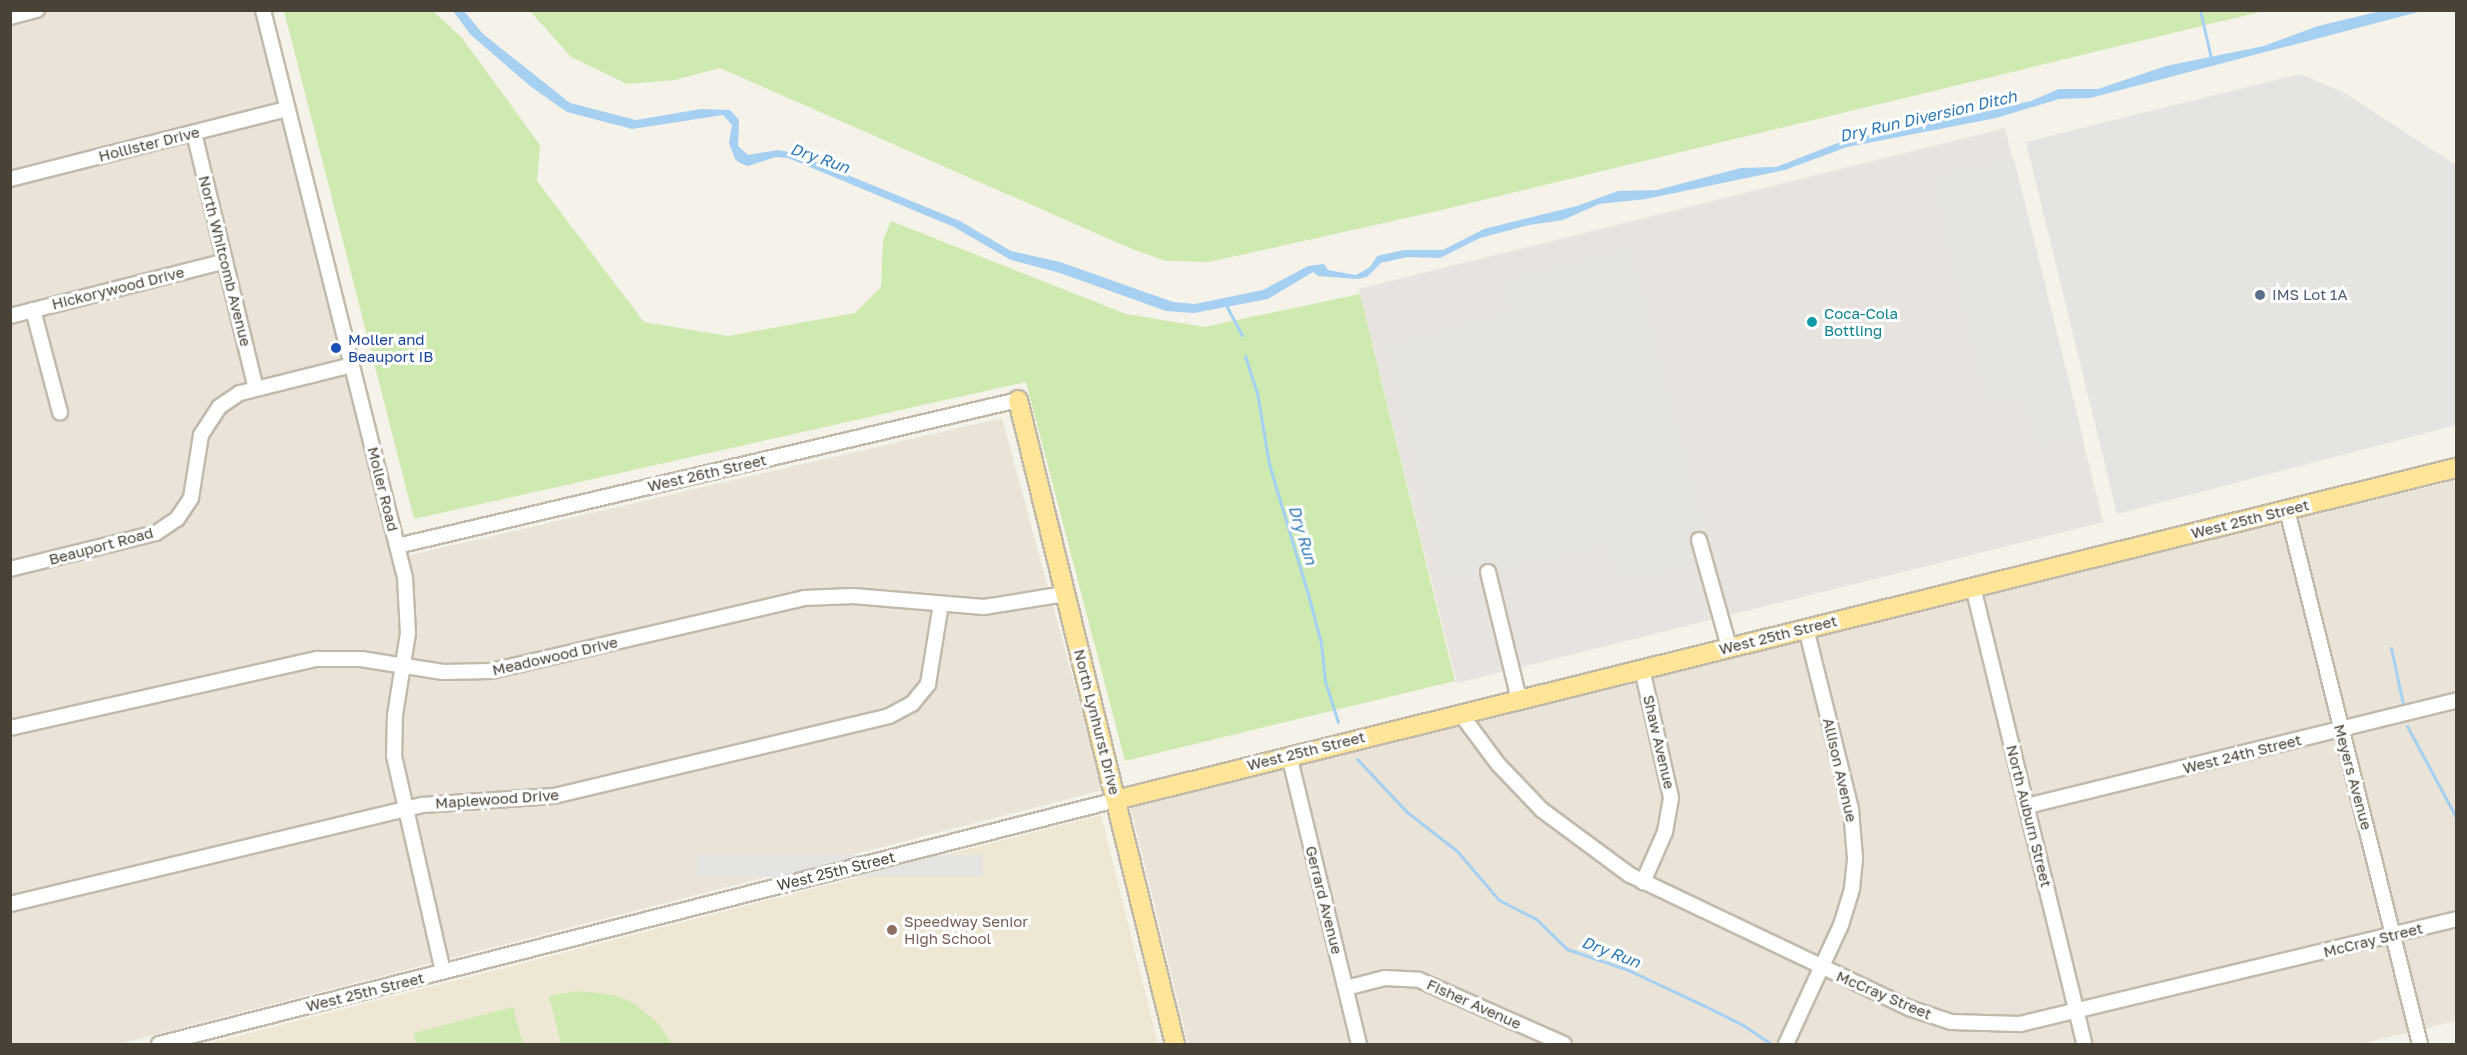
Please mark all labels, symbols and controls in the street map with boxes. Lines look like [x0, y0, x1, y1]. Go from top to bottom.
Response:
water label: Dry Run Diversion Ditch [1838, 86, 2018, 146]
street label: Hollister Drive [97, 123, 201, 165]
water label: Dry Run [788, 139, 852, 177]
street label: North Whitcomb Avenue [195, 174, 255, 348]
street label: Hickorywood Drive [50, 263, 186, 313]
place label: IMS Lot 1A [2272, 286, 2347, 304]
marker: IMS Lot 1A [2253, 288, 2267, 302]
place label: Coca-Cola Bottling [1824, 304, 1898, 339]
marker: Coca-Cola Bottling [1805, 315, 1819, 329]
place label: Moller and Beauport IB [348, 330, 433, 365]
marker: Moller and Beauport IB [329, 341, 343, 355]
street label: Moller Road [364, 445, 402, 533]
street label: West 26th Street [646, 451, 768, 495]
street label: West 25th Street [2189, 496, 2311, 542]
water label: Dry Run [1285, 503, 1321, 567]
street label: Beauport Road [47, 523, 155, 569]
street label: West 25th Street [1717, 612, 1839, 658]
street label: Meadowood Drive [490, 633, 620, 679]
street label: North Lynhurst Drive [1070, 647, 1124, 797]
street label: Shaw Avenue [1639, 693, 1679, 791]
street label: Allison Avenue [1819, 716, 1861, 824]
street label: Meyers Avenue [2330, 722, 2376, 832]
street label: West 25th Street [1245, 728, 1367, 774]
street label: West 24th Street [2181, 731, 2303, 777]
street label: North Auburn Street [2003, 743, 2055, 889]
street label: Maplewood Drive [435, 786, 559, 812]
street label: Gerrard Avenue [1302, 844, 1346, 956]
street label: West 25th Street [775, 848, 897, 894]
place label: Speedway Senior High School [904, 912, 1028, 947]
street label: McCray Street [2321, 919, 2425, 961]
marker: Speedway Senior High School [885, 923, 899, 937]
water label: Dry Run [1579, 932, 1643, 972]
street label: McCray Street [1834, 967, 1934, 1023]
street label: West 25th Street [304, 969, 426, 1015]
street label: Fisher Avenue [1424, 975, 1524, 1033]

